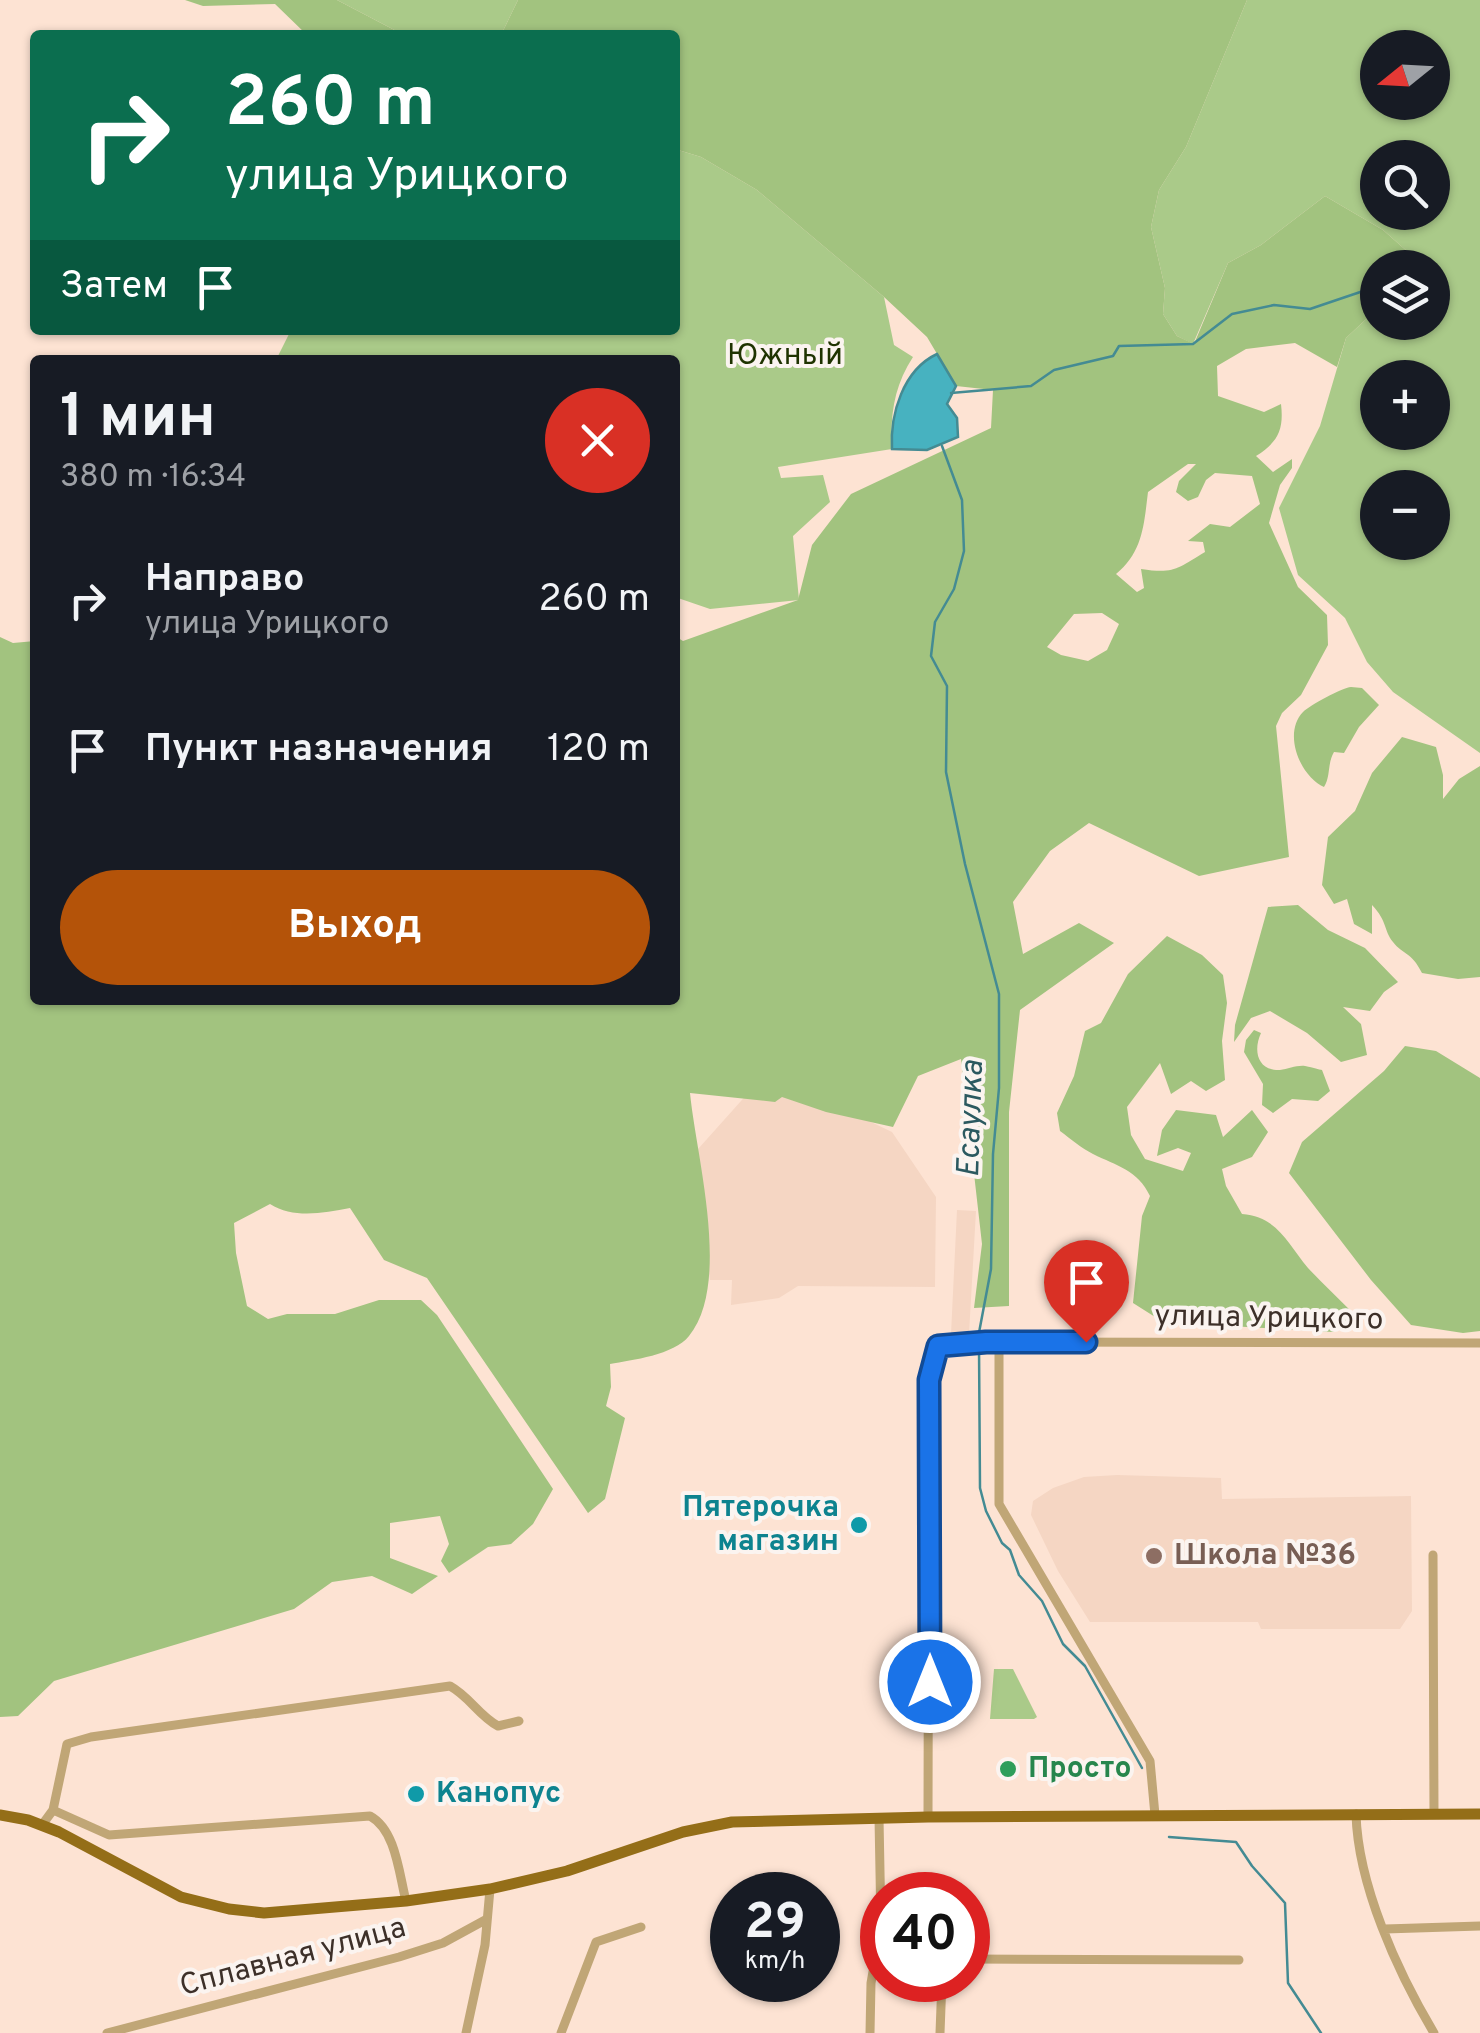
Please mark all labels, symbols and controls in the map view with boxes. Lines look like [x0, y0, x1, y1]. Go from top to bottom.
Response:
north arrow [1360, 30, 1450, 120]
map controls [1360, 30, 1450, 560]
text: 260 m [225, 62, 436, 151]
icon: right [60, 70, 190, 200]
button: search [1360, 140, 1450, 230]
text: улица Урицкого [225, 149, 569, 206]
button: layers [1360, 250, 1450, 340]
icon: arrive [188, 260, 243, 315]
text: Затем [60, 263, 168, 312]
park label: Южный [727, 338, 843, 375]
button: + [1360, 360, 1450, 450]
text: 1 мин [60, 382, 216, 458]
button: close [545, 388, 650, 493]
text: 380 m · 16:34 [60, 458, 246, 498]
button: − [1360, 470, 1450, 560]
text: Направо [145, 556, 305, 605]
icon: right [60, 573, 115, 628]
text: 260 m [539, 576, 650, 625]
text: улица Урицкого [145, 605, 389, 645]
icon: arrive [60, 723, 115, 778]
text: Пункт назначения [145, 726, 493, 775]
text: 120 m [547, 726, 650, 775]
button: Выход [60, 870, 650, 985]
water label: Есаулка [950, 1059, 994, 1178]
pin [1044, 1240, 1129, 1343]
icon: arrive [1059, 1255, 1114, 1310]
street label: улица Урицкого [1154, 1299, 1384, 1339]
place label: Пятерочка магазин [682, 1490, 839, 1561]
marker: Пятерочка магазин [848, 1514, 870, 1536]
place label: Школа №36 [1174, 1538, 1356, 1575]
marker: Школа №36 [1143, 1545, 1165, 1567]
position arrow [878, 1630, 982, 1734]
place label: Просто [1028, 1751, 1132, 1788]
marker: Просто [997, 1758, 1019, 1780]
place label: Канопус [436, 1776, 561, 1813]
marker: Канопус [405, 1783, 427, 1805]
speed limit sign: 40 [860, 1872, 990, 2002]
text: 29 [744, 1893, 806, 1956]
street label: Сплавная улица [176, 1910, 410, 2006]
text: km/h [745, 1946, 805, 1978]

